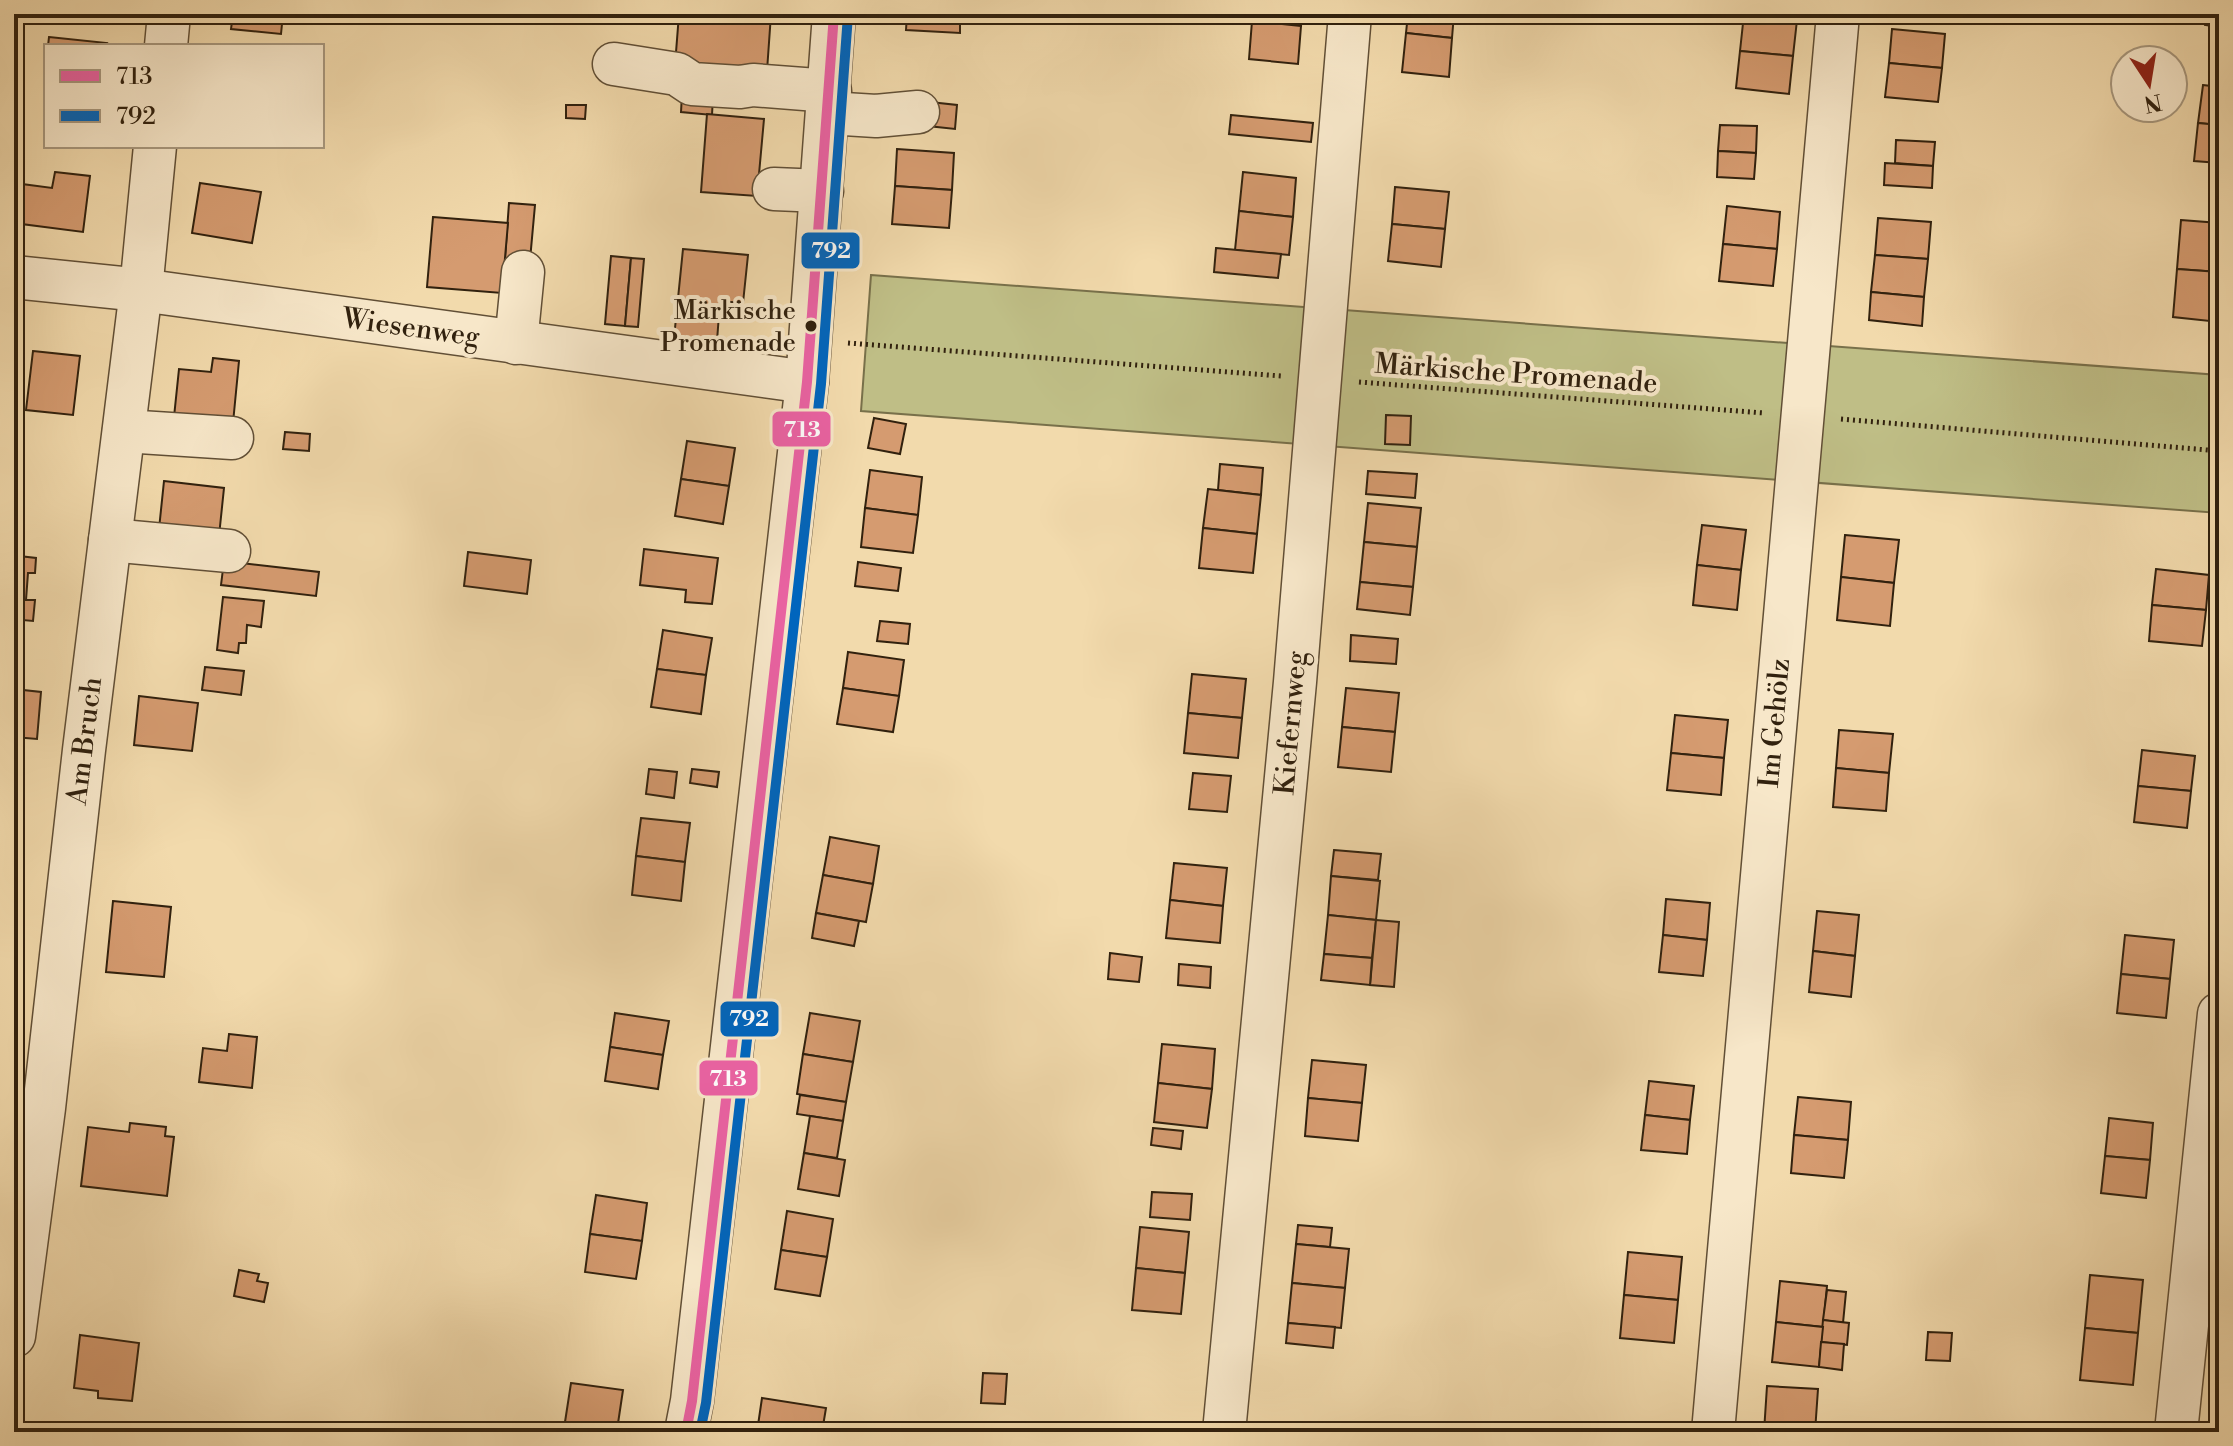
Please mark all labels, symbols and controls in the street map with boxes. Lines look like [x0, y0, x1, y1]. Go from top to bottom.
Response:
legend [44, 44, 324, 148]
north arrow [2109, 44, 2189, 124]
text: 713 [116, 62, 153, 92]
text: N [2141, 87, 2164, 117]
text: 792 [116, 102, 156, 132]
line badge: 792 [800, 231, 861, 270]
text: 792 [811, 238, 851, 265]
place label: Märkische Promenade [660, 295, 796, 359]
street label: Wiesenweg [339, 301, 483, 355]
marker: Märkische Promenade [803, 318, 819, 334]
street label: Märkische Promenade [1373, 347, 1659, 401]
line badge: 713 [771, 410, 832, 448]
text: 713 [783, 417, 821, 444]
street label: Kiefernweg [1267, 649, 1315, 796]
street label: Im Gehölz [1752, 657, 1798, 789]
street label: Am Bruch [60, 675, 110, 808]
line badge: 792 [719, 1000, 780, 1038]
text: 792 [729, 1006, 769, 1033]
line badge: 713 [698, 1059, 759, 1097]
text: 713 [709, 1066, 747, 1093]

